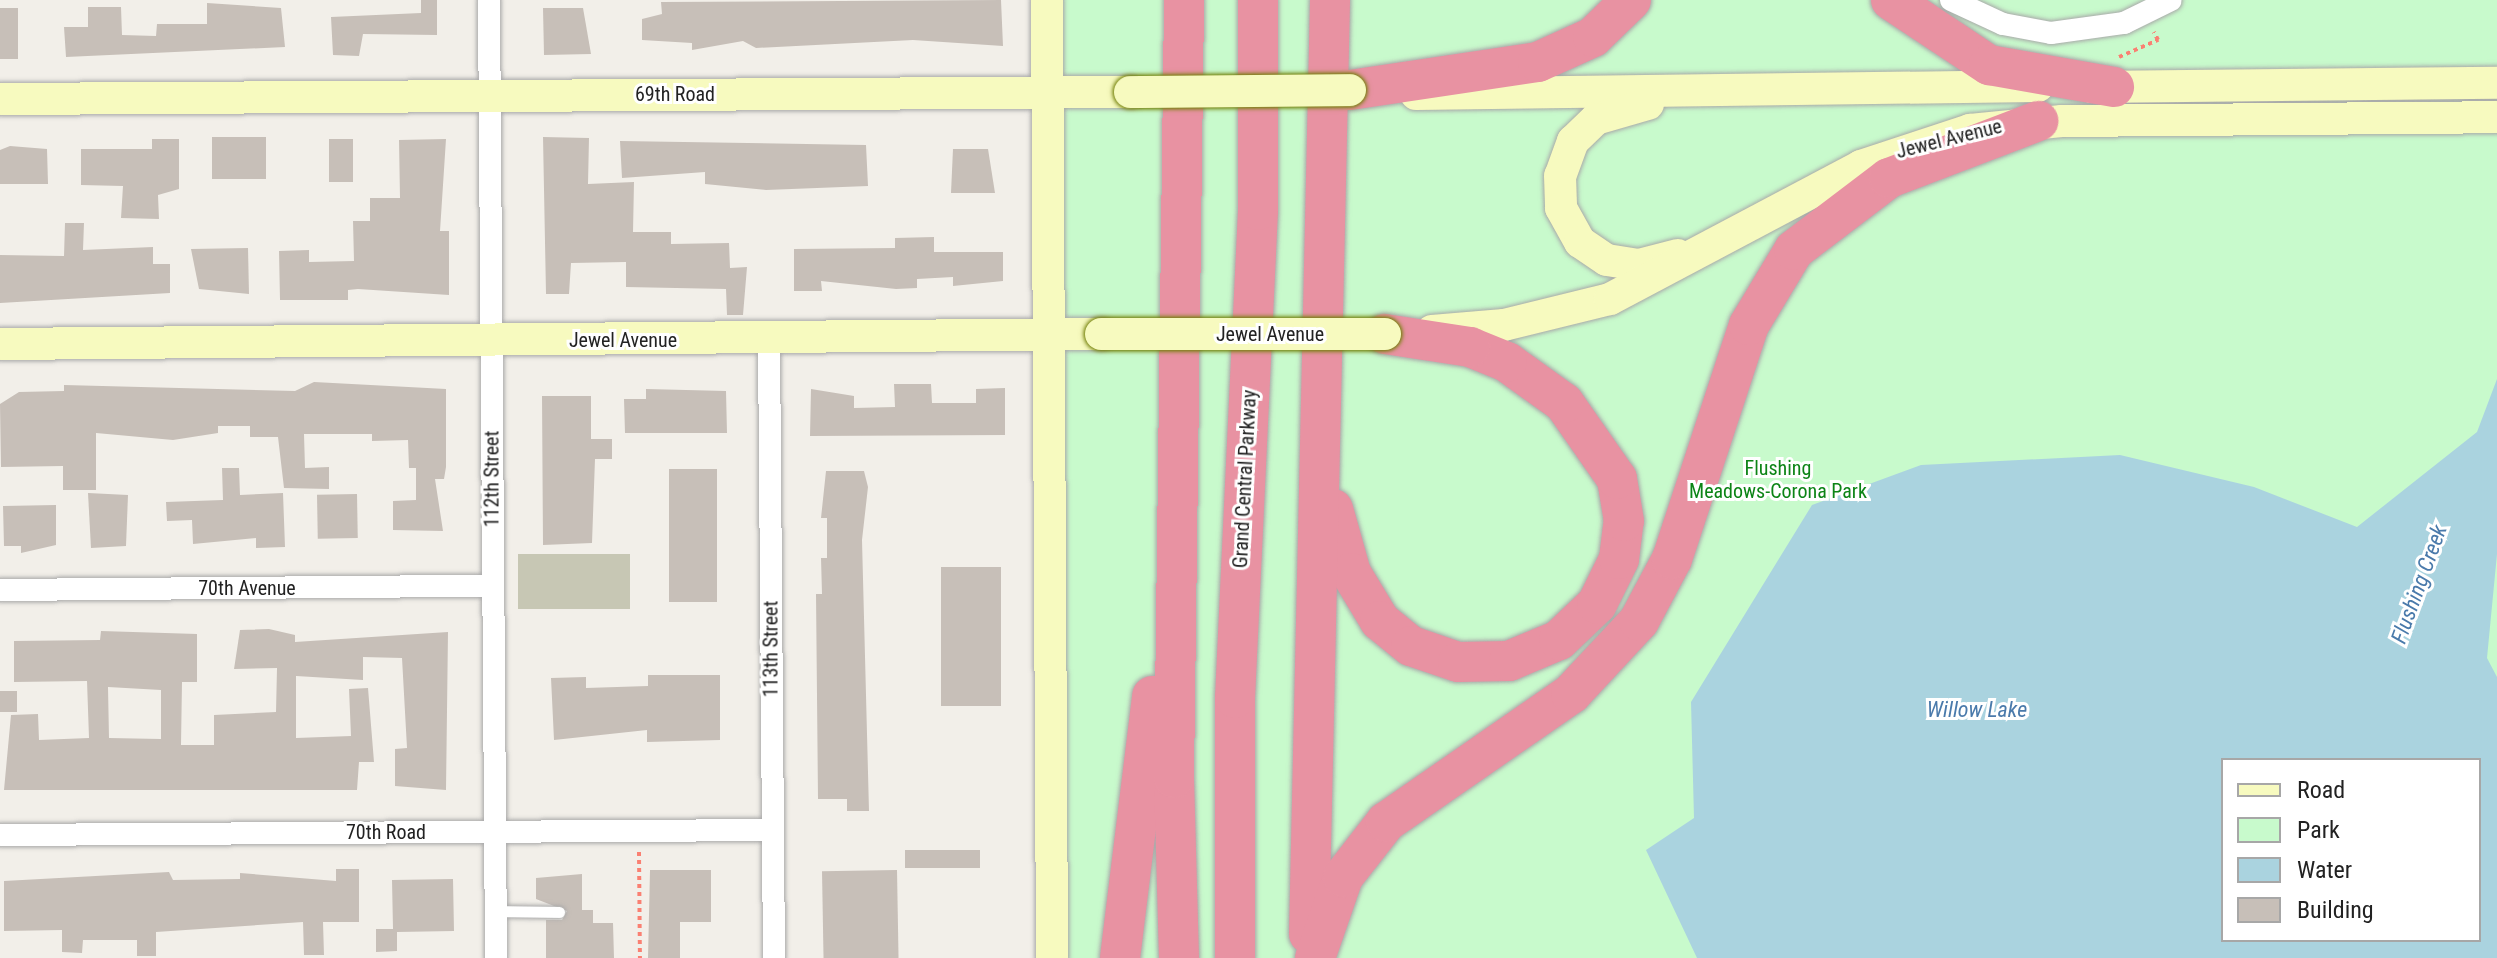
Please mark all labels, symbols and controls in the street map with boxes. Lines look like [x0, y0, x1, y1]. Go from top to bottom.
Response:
street label: 69th Road [635, 82, 715, 106]
street label: Jewel Avenue [1894, 114, 2004, 164]
street label: Jewel Avenue [1216, 322, 1324, 346]
street label: Jewel Avenue [569, 328, 677, 352]
street label: Grand Central Parkway [1228, 389, 1262, 569]
street label: 112th Street [480, 431, 504, 527]
park label: Flushing Meadows-Corona Park [1689, 456, 1867, 503]
water label: Flushing Creek [2385, 521, 2453, 647]
street label: 70th Avenue [198, 576, 296, 600]
street label: 113th Street [759, 601, 783, 697]
water label: Willow Lake [1927, 697, 2027, 723]
legend [2221, 758, 2481, 942]
text: Road [2297, 776, 2345, 804]
text: Park [2297, 816, 2340, 844]
street label: 70th Road [346, 820, 426, 844]
text: Water [2297, 856, 2352, 884]
text: Building [2297, 896, 2374, 924]

